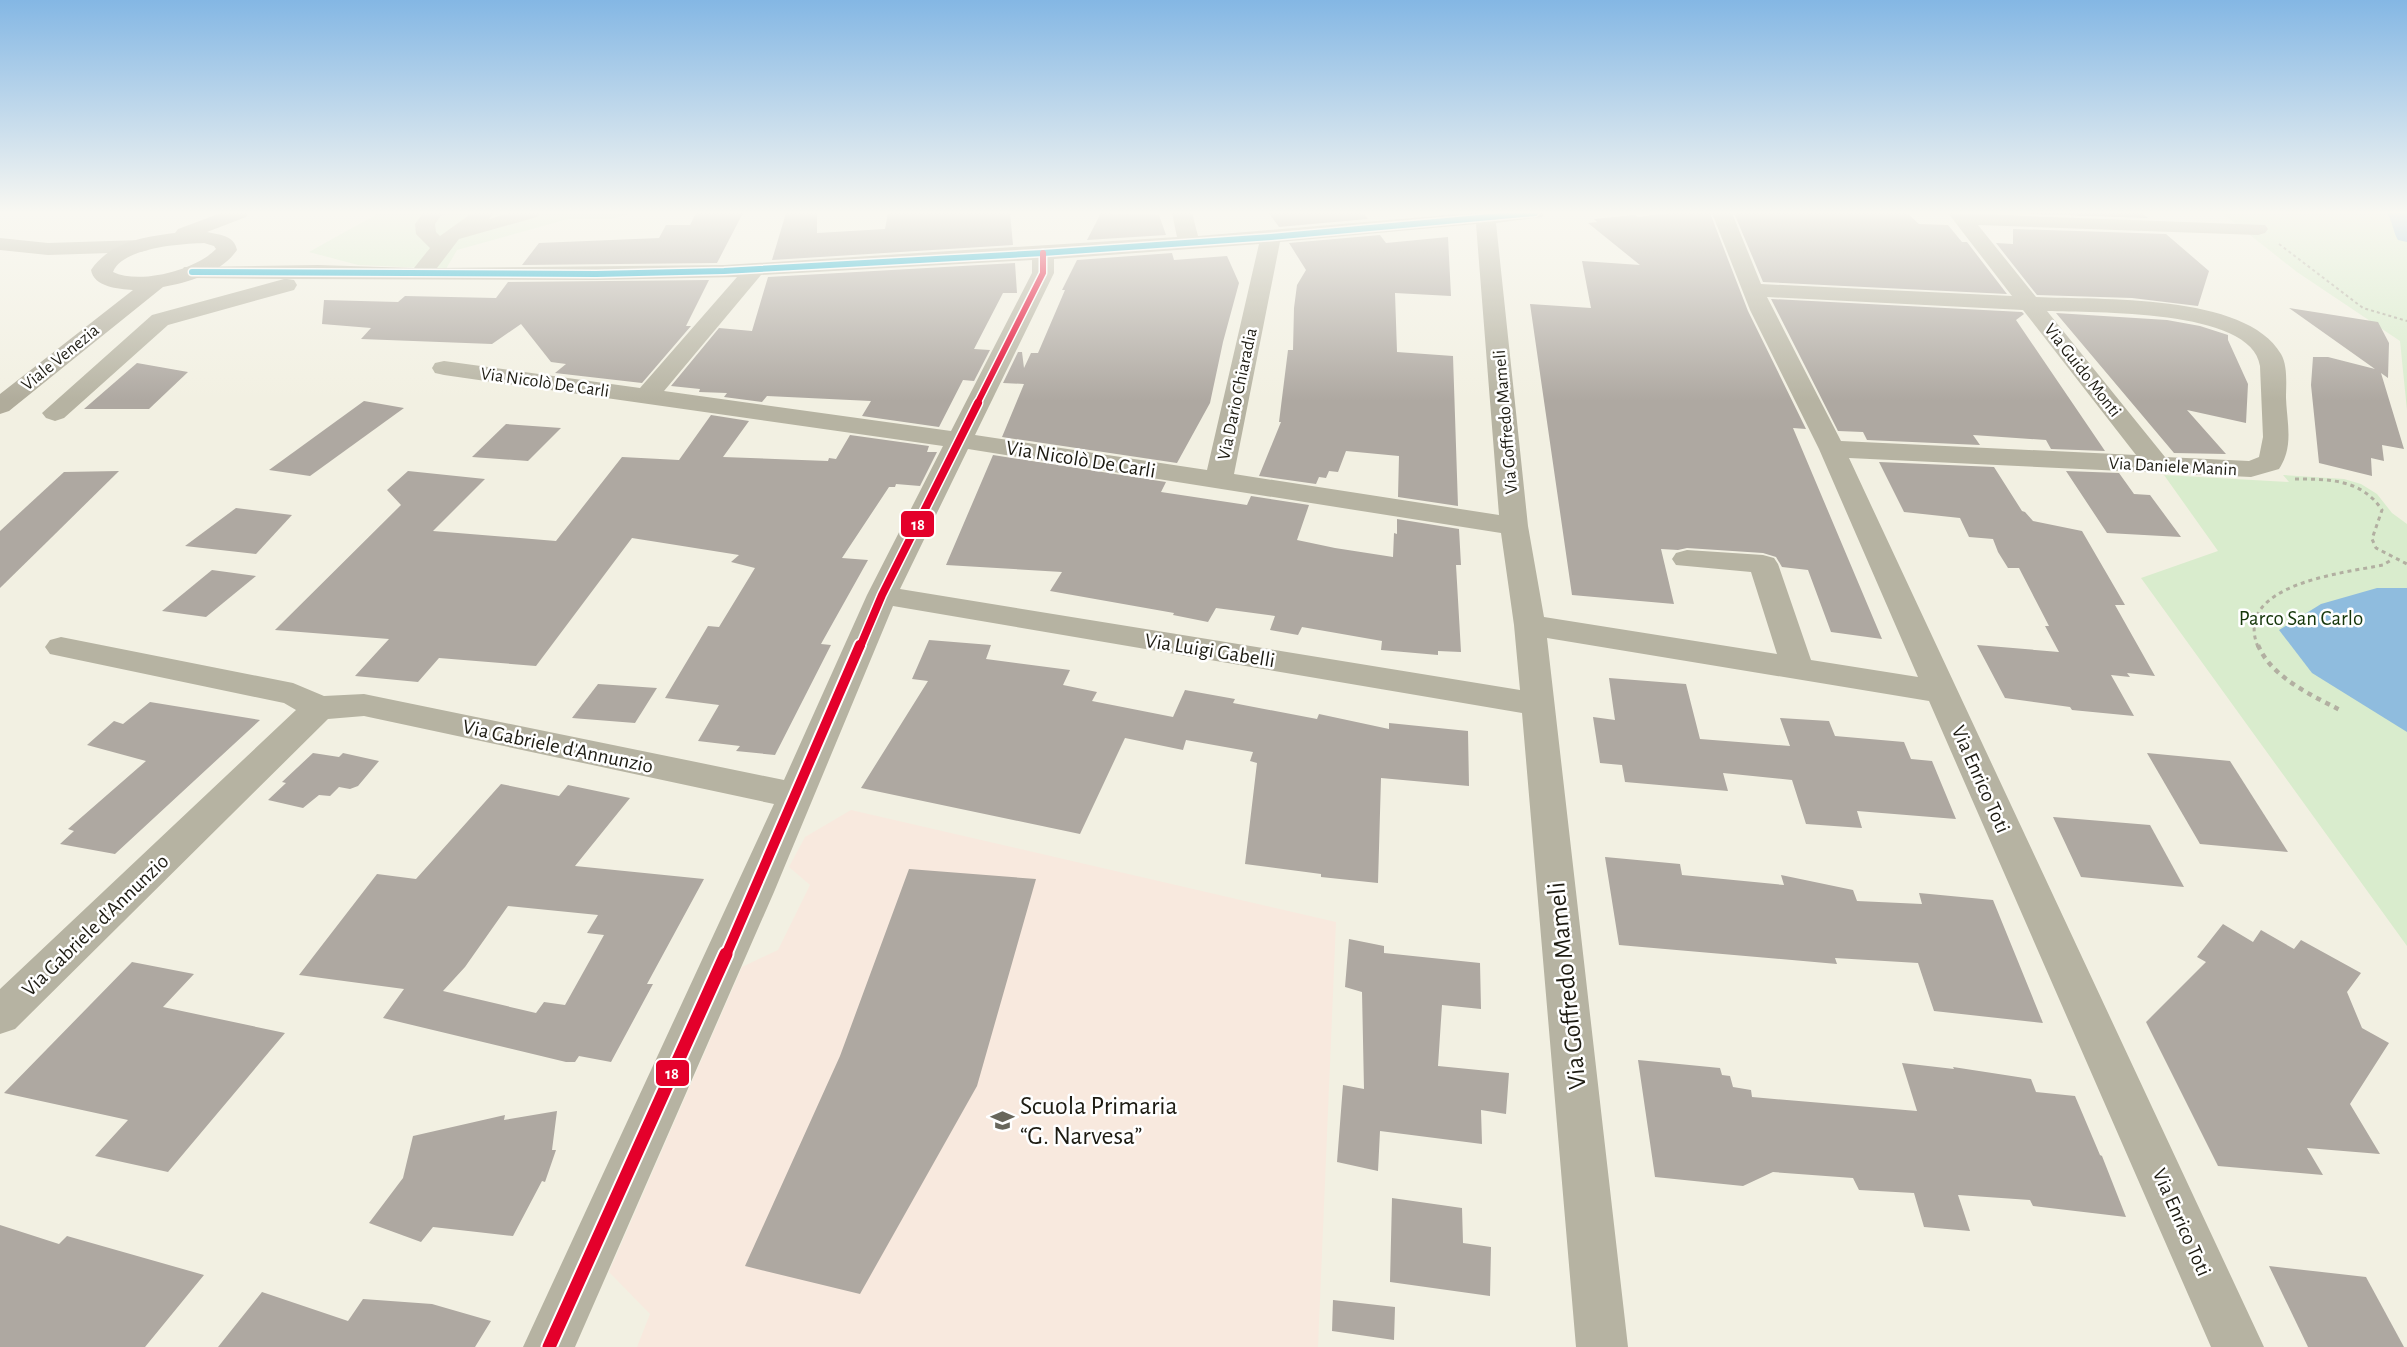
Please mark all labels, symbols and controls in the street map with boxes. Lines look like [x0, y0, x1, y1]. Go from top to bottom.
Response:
street label: Viale Venezia [18, 321, 103, 394]
street label: Via Guido Monti [2040, 321, 2124, 421]
street label: Via Dario Chiaradia [1215, 326, 1261, 462]
street label: Via Goffredo Mameli [1491, 349, 1521, 495]
street label: Via Nicolò De Carli [479, 365, 610, 401]
street label: Via Nicolò De Carli [1005, 437, 1157, 482]
street label: Via Daniele Manin [2108, 455, 2237, 479]
line badge: 18 [900, 510, 935, 538]
text: 18 [911, 517, 925, 533]
park label: Parco San Carlo [2239, 608, 2363, 629]
street label: Via Luigi Gabelli [1143, 630, 1276, 671]
street label: Via Gabriele d'Annunzio [461, 716, 655, 777]
street label: Via Enrico Toti [1947, 722, 2014, 836]
street label: Via Gabriele d'Annunzio [18, 850, 173, 1000]
street label: Via Goffredo Mameli [1543, 881, 1591, 1091]
line badge: 18 [655, 1059, 690, 1087]
text: 18 [665, 1066, 679, 1082]
place label: Scuola Primaria “G. Narvesa” [1020, 1093, 1178, 1149]
school or university icon: Scuola Primaria “G. Narvesa” [989, 1107, 1015, 1133]
street label: Via Enrico Toti [2148, 1165, 2215, 1279]

